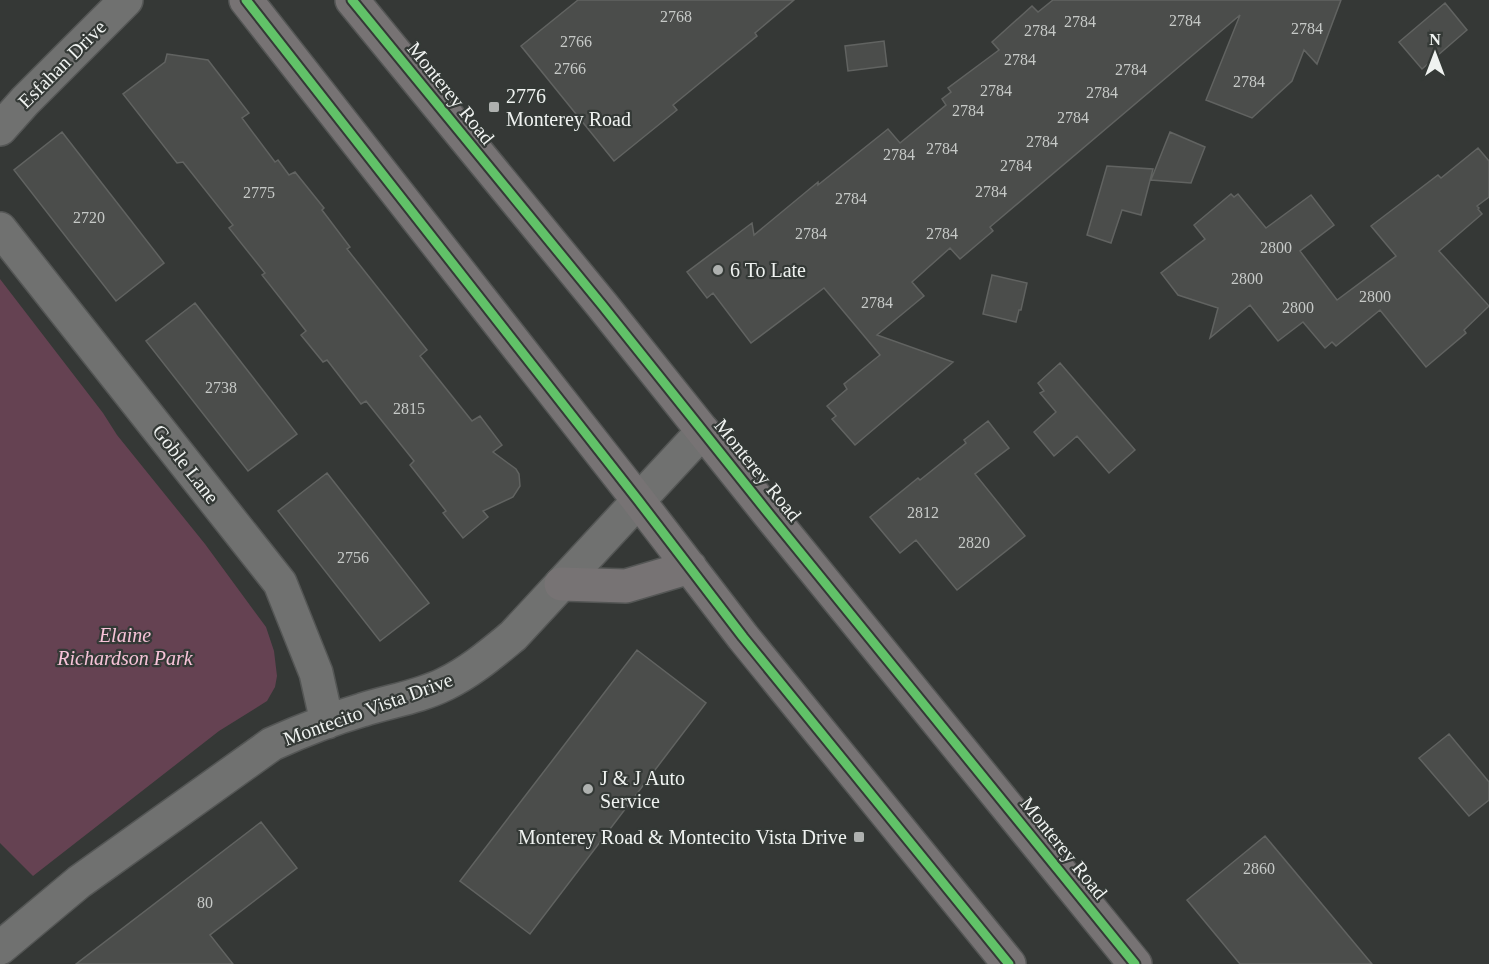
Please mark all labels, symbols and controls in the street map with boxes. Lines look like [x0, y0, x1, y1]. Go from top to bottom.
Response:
house number: 2768 [660, 8, 692, 25]
house number: 2784 [1169, 12, 1201, 29]
house number: 2784 [1064, 13, 1096, 30]
street label: Esfahan Drive [14, 15, 111, 112]
house number: 2784 [1291, 20, 1323, 37]
house number: 2784 [1024, 22, 1056, 39]
north arrow [1405, 24, 1465, 84]
text: N [1429, 31, 1441, 48]
house number: 2766 [560, 33, 592, 50]
street label: Monterey Road [402, 38, 499, 149]
house number: 2784 [1004, 51, 1036, 68]
house number: 2766 [554, 60, 586, 77]
house number: 2784 [1115, 61, 1147, 78]
house number: 2784 [1233, 73, 1265, 90]
house number: 2784 [980, 82, 1012, 99]
house number: 2784 [1086, 84, 1118, 101]
place label: 2776 Monterey Road [506, 85, 631, 131]
marker: 2776 Monterey Road [487, 100, 501, 114]
house number: 2784 [952, 102, 984, 119]
house number: 2784 [1057, 109, 1089, 126]
house number: 2784 [1026, 133, 1058, 150]
house number: 2784 [926, 140, 958, 157]
house number: 2784 [883, 146, 915, 163]
house number: 2784 [1000, 157, 1032, 174]
house number: 2784 [975, 183, 1007, 200]
house number: 2775 [243, 184, 275, 201]
house number: 2784 [835, 190, 867, 207]
house number: 2720 [73, 209, 105, 226]
house number: 2784 [795, 225, 827, 242]
house number: 2784 [926, 225, 958, 242]
house number: 2800 [1260, 239, 1292, 256]
place label: 6 To Late [730, 259, 806, 281]
marker: 6 To Late [711, 263, 725, 277]
house number: 2800 [1231, 270, 1263, 287]
house number: 2800 [1359, 288, 1391, 305]
house number: 2784 [861, 294, 893, 311]
house number: 2800 [1282, 299, 1314, 316]
house number: 2738 [205, 379, 237, 396]
house number: 2815 [393, 400, 425, 417]
street label: Monterey Road [709, 415, 806, 526]
street label: Goble Lane [148, 420, 224, 508]
house number: 2812 [907, 504, 939, 521]
house number: 2820 [958, 534, 990, 551]
house number: 2756 [337, 549, 369, 566]
park label: Elaine Richardson Park [56, 624, 194, 669]
street label: Montecito Vista Drive [280, 668, 456, 750]
place label: J & J Auto Service [600, 767, 685, 812]
marker: J & J Auto Service [581, 782, 595, 796]
street label: Monterey Road [1015, 793, 1112, 904]
place label: Monterey Road & Montecito Vista Drive [518, 826, 847, 849]
marker: Monterey Road & Montecito Vista Drive [852, 830, 866, 844]
house number: 2860 [1243, 860, 1275, 877]
house number: 80 [197, 894, 213, 911]

